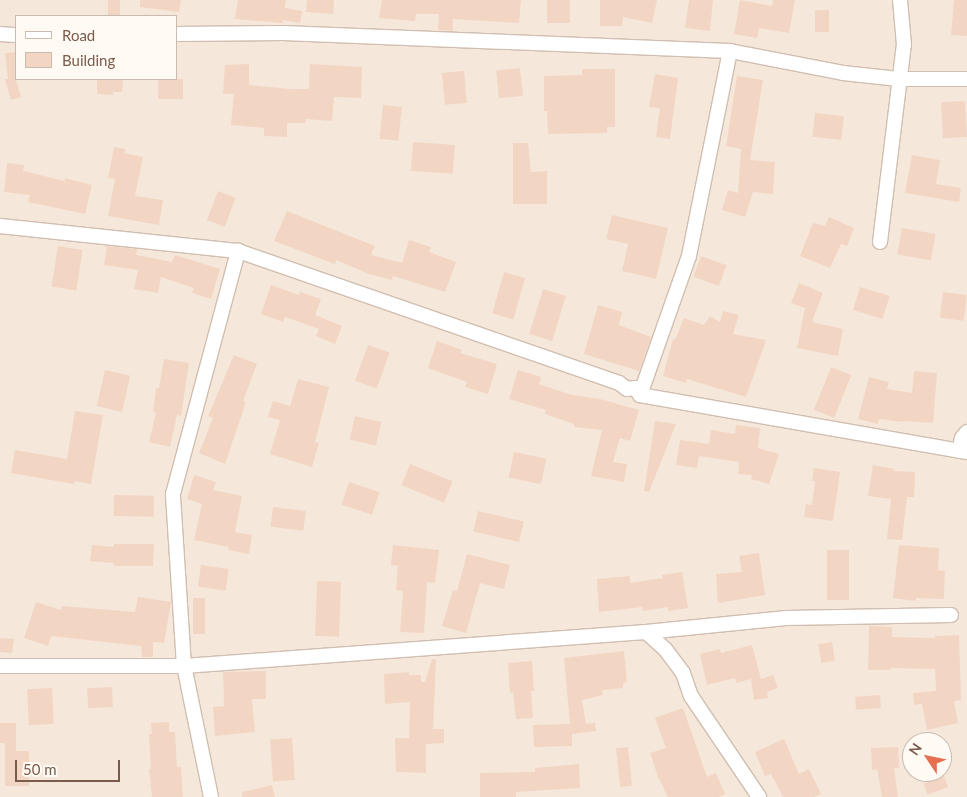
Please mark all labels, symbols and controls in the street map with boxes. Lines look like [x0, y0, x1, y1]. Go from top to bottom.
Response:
legend [15, 15, 178, 80]
text: Road [62, 26, 95, 44]
text: Building [62, 51, 115, 69]
north arrow [902, 732, 952, 782]
text: N [905, 740, 925, 758]
scale bar [18, 750, 122, 782]
text: 50 m [23, 760, 57, 778]

